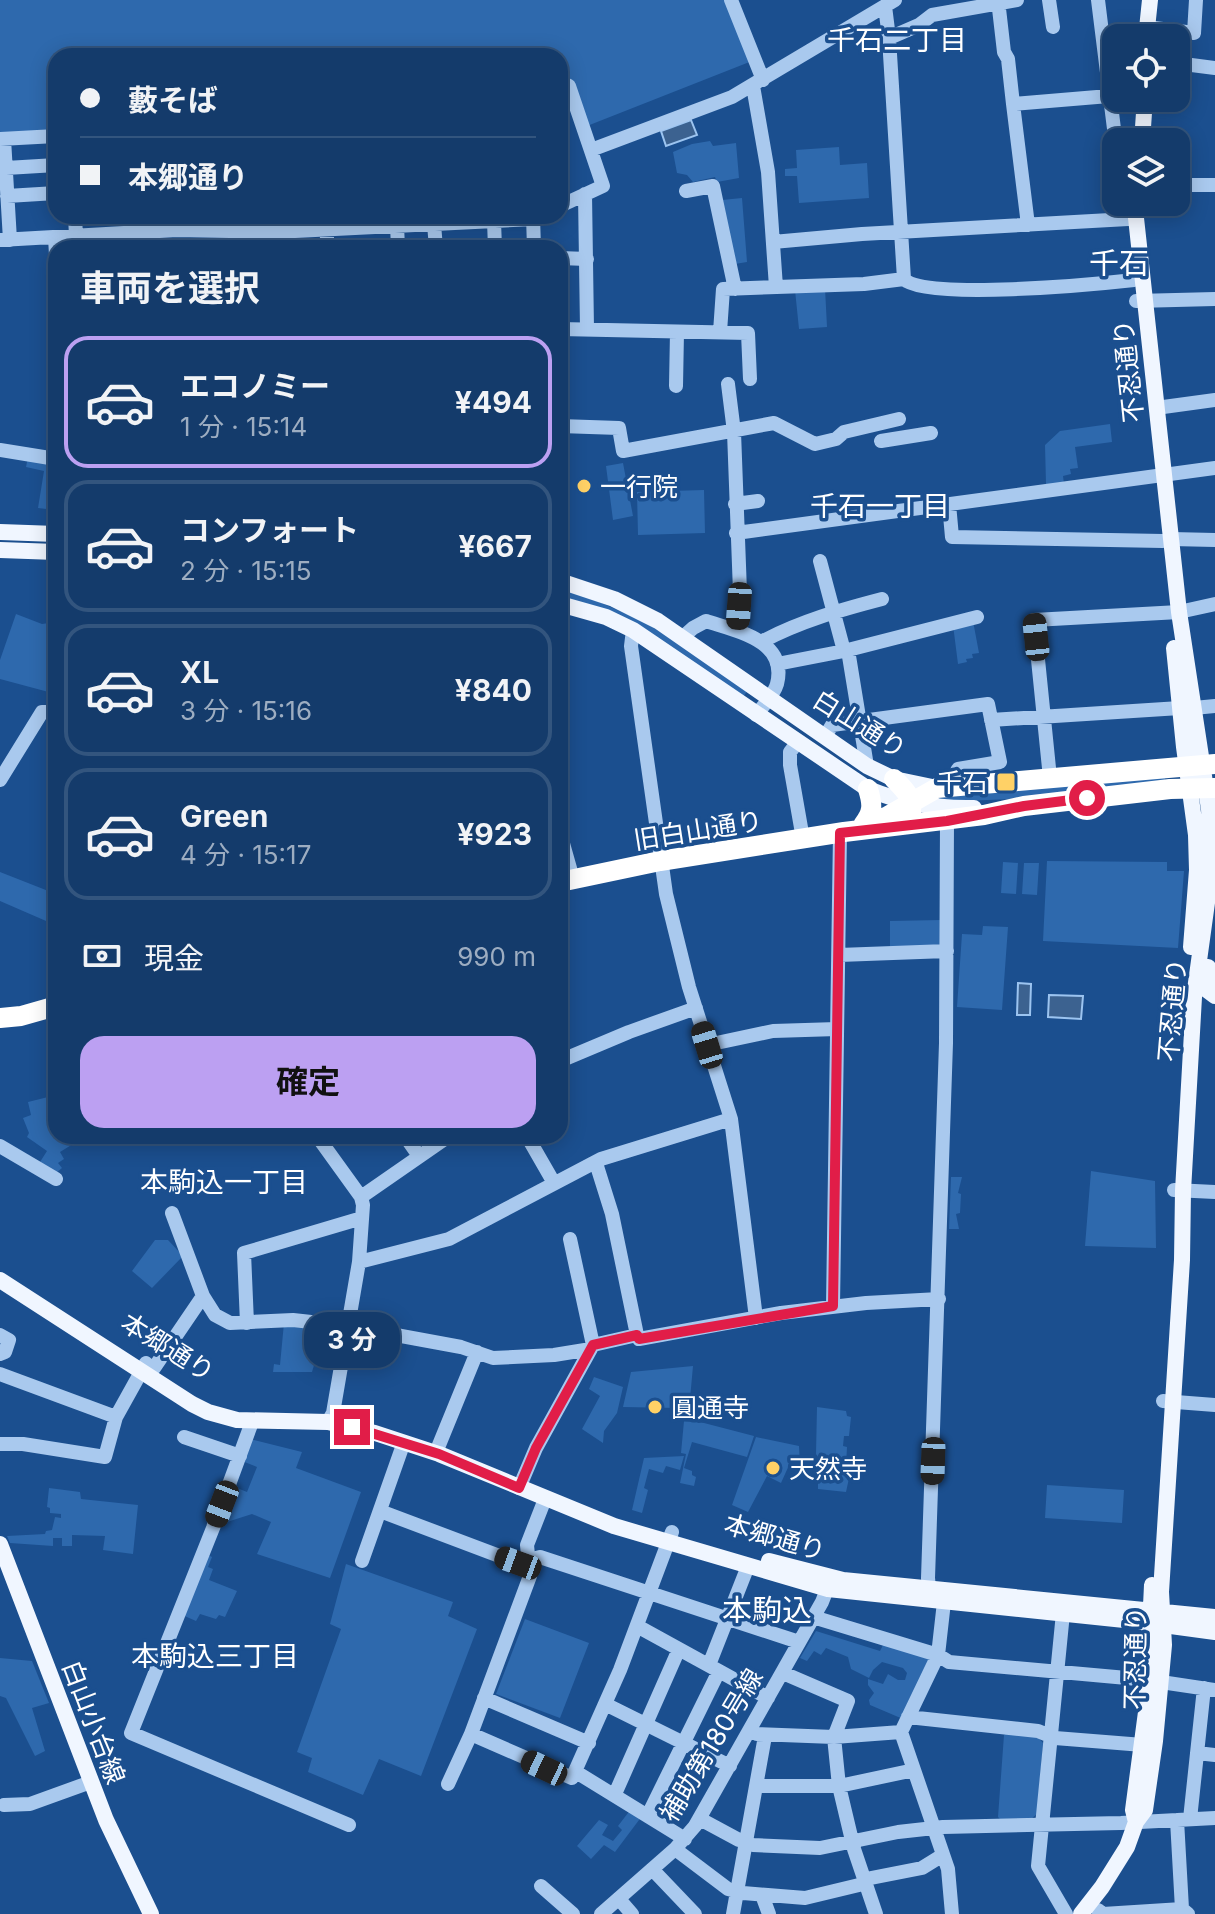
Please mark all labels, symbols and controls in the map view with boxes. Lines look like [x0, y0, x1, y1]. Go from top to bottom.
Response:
district label: 千石二丁目 [827, 23, 967, 57]
map controls [1102, 24, 1190, 216]
button: locate [1102, 24, 1190, 112]
text: 藪そば [128, 82, 218, 118]
button: layers [1102, 128, 1190, 216]
text: 本郷通り [128, 159, 248, 195]
district label: 千石 [1089, 245, 1149, 281]
text: 車両を選択 [80, 266, 260, 310]
street label: 不忍通り [1107, 318, 1149, 424]
icon: car [84, 366, 156, 438]
text: エコノミー [180, 368, 330, 404]
text: ¥494 [455, 384, 532, 420]
text: 1 分 · 15:14 [180, 411, 307, 442]
place label: 一行院 [600, 471, 678, 502]
marker: 一行院 [575, 477, 593, 495]
district label: 千石一丁目 [810, 489, 950, 523]
icon: car [84, 510, 156, 582]
text: コンフォート [180, 512, 359, 548]
text: ¥667 [458, 528, 532, 564]
text: 2 分 · 15:15 [180, 555, 312, 586]
car [725, 581, 753, 631]
car [1022, 612, 1050, 662]
icon: car [84, 654, 156, 726]
text: XL [180, 654, 219, 690]
text: ¥840 [455, 672, 532, 708]
street label: 白山通り [808, 683, 912, 765]
text: 3 分 · 15:16 [180, 695, 312, 726]
place label: 千石 [936, 767, 988, 798]
marker: 千石 [995, 771, 1017, 793]
route start [1069, 780, 1105, 816]
icon: car [84, 798, 156, 870]
text: Green [180, 798, 268, 834]
street label: 旧白山通り [631, 805, 765, 855]
text: ¥923 [457, 816, 532, 852]
text: 4 分 · 15:17 [180, 839, 311, 870]
icon: cash [80, 934, 124, 978]
text: 現金 [144, 940, 204, 976]
text: 990 m [457, 941, 536, 972]
street label: 不忍通り [1152, 957, 1192, 1063]
car [689, 1019, 725, 1071]
button: 確定 [80, 1036, 536, 1128]
district label: 本駒込一丁目 [140, 1165, 308, 1199]
street label: 本郷通り [116, 1306, 220, 1388]
callout: 3 分 [304, 1311, 400, 1367]
text: 3 分 [328, 1324, 376, 1355]
place label: 圓通寺 [671, 1392, 749, 1423]
marker: 圓通寺 [646, 1398, 664, 1416]
route end [334, 1409, 370, 1445]
car [920, 1437, 946, 1485]
place label: 天然寺 [789, 1453, 867, 1484]
marker: 天然寺 [764, 1459, 782, 1477]
car [202, 1477, 242, 1531]
street label: 本郷通り [721, 1508, 829, 1566]
car [491, 1544, 545, 1582]
district label: 本駒込 [722, 1592, 812, 1628]
street label: 不忍通り [1119, 1606, 1151, 1710]
district label: 本駒込三丁目 [131, 1639, 299, 1673]
street label: 白山小台線 [56, 1656, 132, 1788]
street label: 補助第180号線 [653, 1663, 769, 1827]
car [517, 1747, 571, 1789]

